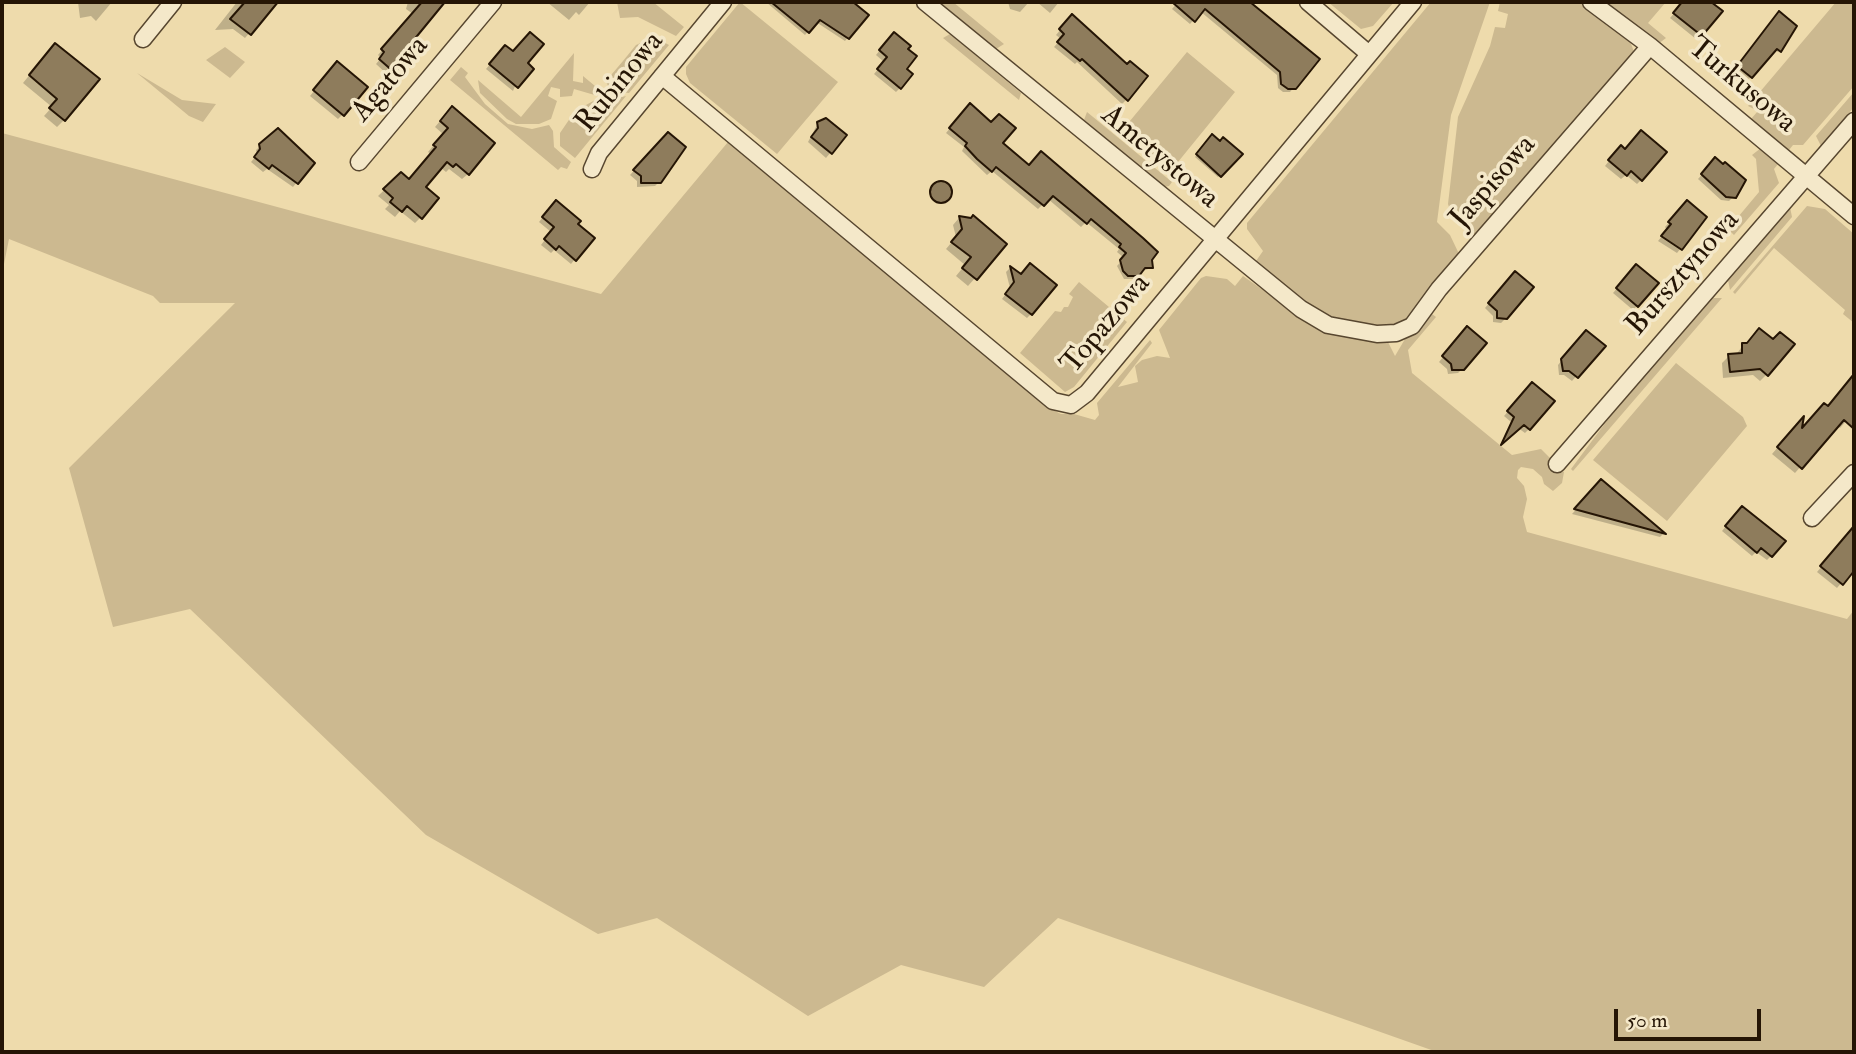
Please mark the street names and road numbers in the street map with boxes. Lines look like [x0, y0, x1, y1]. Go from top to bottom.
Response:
street label: Rubinowa [569, 25, 673, 141]
street label: Agatowa [345, 30, 437, 130]
street label: Turkusowa [1679, 30, 1803, 142]
street label: Ametystowa [1093, 98, 1225, 218]
street label: Jaspisowa [1444, 129, 1544, 237]
street label: Bursztynowa [1620, 204, 1748, 344]
street label: Topazowa [1055, 268, 1159, 382]

